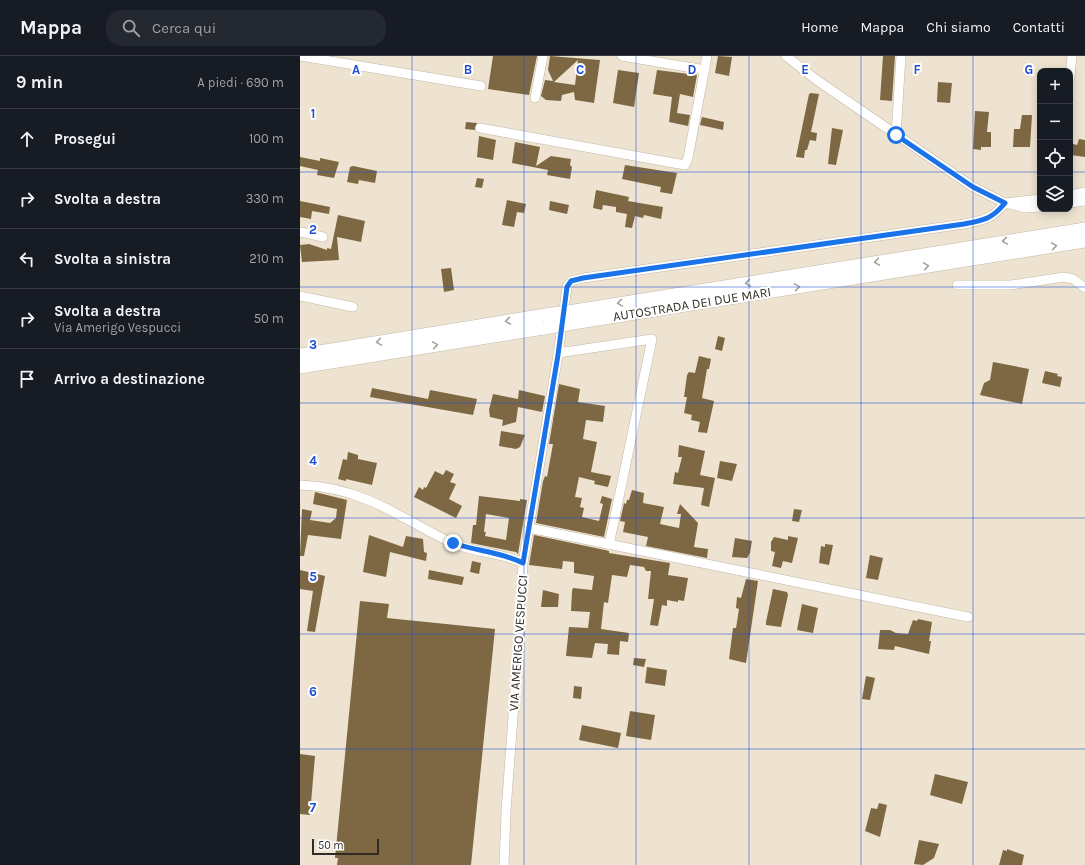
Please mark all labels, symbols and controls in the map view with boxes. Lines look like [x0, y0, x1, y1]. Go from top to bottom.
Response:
search box [106, 10, 386, 46]
text: Mappa [20, 17, 82, 39]
icon: search [120, 17, 142, 39]
text: Cerca qui [152, 19, 216, 37]
text: Home [801, 19, 838, 36]
text: Mappa [860, 19, 904, 36]
text: Chi siamo [926, 19, 991, 36]
text: Contatti [1013, 19, 1065, 36]
text: A [352, 62, 360, 77]
text: B [464, 62, 472, 77]
text: C [576, 62, 584, 77]
text: D [688, 62, 697, 77]
text: E [801, 62, 809, 77]
text: F [913, 62, 921, 77]
text: G [1025, 62, 1033, 77]
map controls [1037, 68, 1073, 212]
button: + [1037, 68, 1073, 104]
text: 9 min [16, 72, 63, 92]
text: A piedi · 690 m [197, 75, 284, 90]
button: − [1037, 104, 1073, 140]
text: 1 [311, 106, 315, 121]
route start [887, 126, 905, 144]
icon: ahead [16, 128, 38, 150]
text: Prosegui [54, 130, 116, 148]
text: 100 m [249, 131, 284, 146]
button: locate [1037, 140, 1073, 176]
button: layers [1037, 176, 1073, 212]
icon: right [16, 188, 38, 210]
text: Svolta a destra [54, 190, 161, 208]
text: 330 m [246, 191, 284, 206]
text: 2 [309, 222, 317, 237]
one-way arrow [1002, 237, 1008, 245]
one-way arrow [1051, 242, 1057, 251]
icon: left [16, 248, 38, 270]
text: Svolta a sinistra [54, 250, 171, 268]
text: 210 m [249, 251, 284, 266]
one-way arrow [874, 257, 880, 266]
one-way arrow [922, 263, 929, 271]
one-way arrow [745, 278, 751, 287]
one-way arrow [794, 283, 800, 292]
street label: AUTOSTRADA DEI DUE MARI [612, 284, 772, 324]
one-way arrow [617, 298, 623, 307]
text: Svolta a destra [54, 302, 161, 320]
icon: right [16, 308, 38, 330]
text: 50 m [254, 311, 284, 326]
one-way arrow [505, 316, 511, 325]
text: Via Amerigo Vespucci [54, 320, 181, 335]
text: 3 [309, 337, 317, 352]
one-way arrow [376, 337, 382, 346]
one-way arrow [432, 341, 438, 350]
icon: arrive [16, 368, 38, 390]
text: Arrivo a destinazione [54, 370, 205, 388]
text: 4 [309, 453, 317, 468]
route end [444, 534, 462, 552]
text: 5 [309, 569, 317, 584]
street label: VIA AMERIGO VESPUCCI [506, 574, 530, 712]
text: 6 [309, 684, 317, 699]
text: 7 [310, 800, 317, 815]
scale bar [312, 837, 379, 856]
text: 50 m [318, 839, 344, 852]

